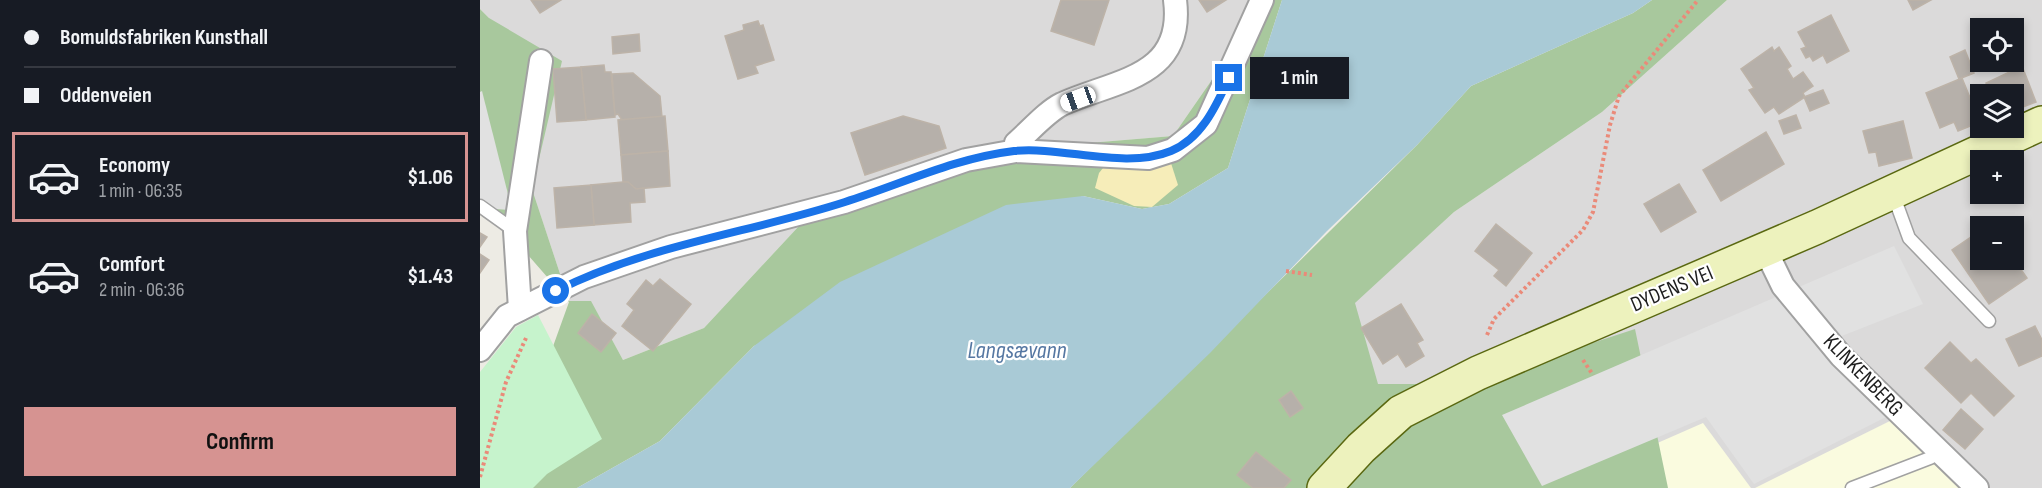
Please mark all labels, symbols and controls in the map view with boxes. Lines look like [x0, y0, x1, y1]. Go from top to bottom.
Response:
map controls [1970, 18, 2024, 270]
button: locate [1970, 18, 2024, 72]
text: Bomuldsfabriken Kunsthall [60, 24, 268, 51]
callout: 1 min [1250, 57, 1349, 99]
route end [1215, 64, 1242, 91]
text: 1 min [1281, 66, 1318, 90]
text: Oddenveien [60, 82, 152, 109]
car [1058, 84, 1098, 114]
button: layers [1970, 84, 2024, 138]
icon: car [27, 150, 81, 204]
button: + [1970, 150, 2024, 204]
text: Economy [99, 152, 170, 179]
text: $1.06 [407, 164, 453, 191]
text: 1 min · 06:35 [99, 179, 183, 203]
button: − [1970, 216, 2024, 270]
icon: car [27, 249, 81, 303]
text: Comfort [99, 251, 165, 278]
street label: DYDENS VEI [1627, 260, 1717, 318]
text: $1.43 [407, 263, 453, 290]
route start [542, 277, 569, 304]
text: 2 min · 06:36 [99, 278, 184, 302]
street label: KLINKENBERG [1817, 328, 1909, 422]
water label: Langsævann [967, 336, 1067, 365]
button: Confirm [24, 407, 456, 476]

